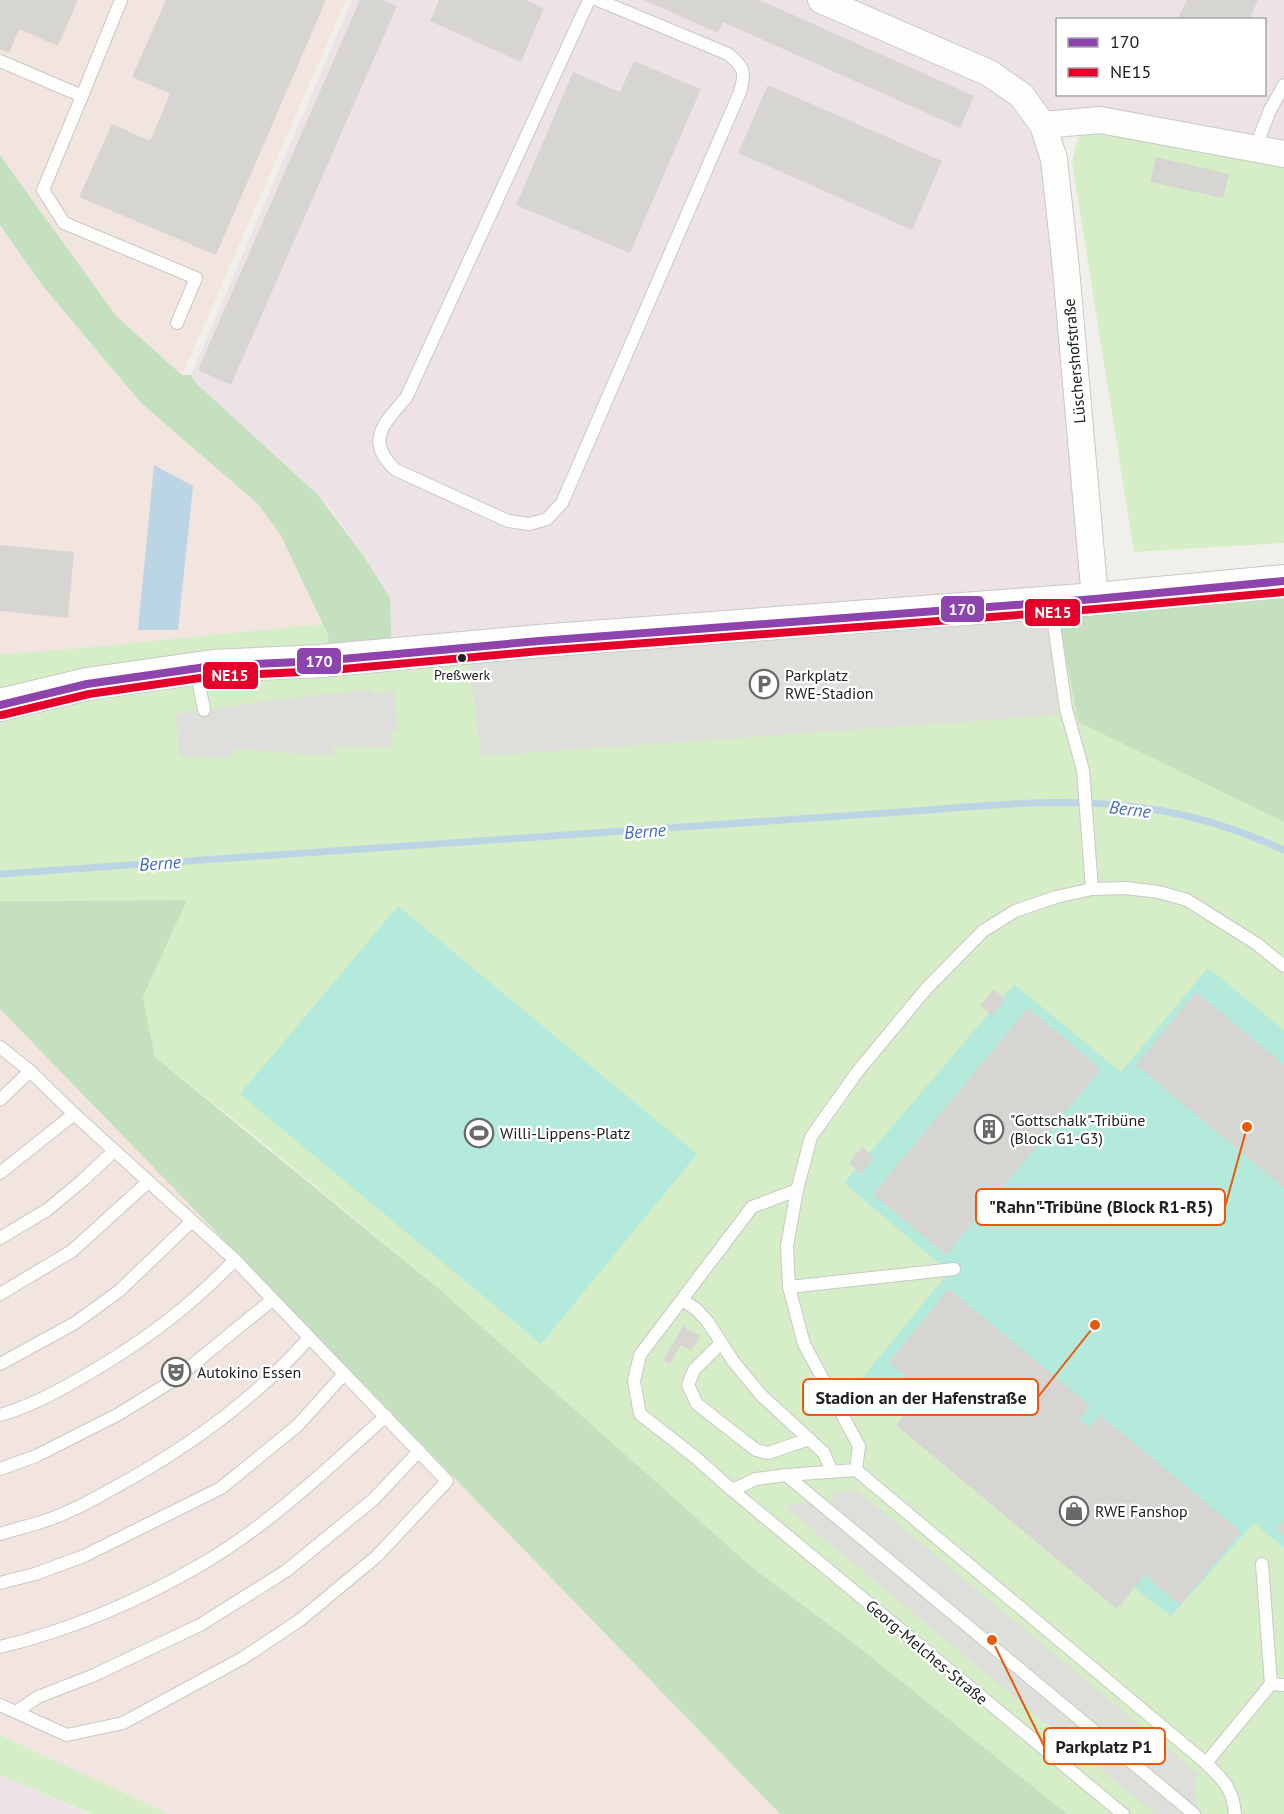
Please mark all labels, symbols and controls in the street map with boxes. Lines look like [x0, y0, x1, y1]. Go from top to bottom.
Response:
legend [1056, 18, 1266, 96]
text: 170 [1110, 30, 1140, 53]
text: NE15 [1110, 60, 1151, 83]
street label: Lüschershofstraße [1059, 298, 1089, 424]
line badge: 170 [940, 595, 985, 623]
line badge: NE15 [1024, 598, 1081, 627]
text: 170 [948, 599, 976, 619]
text: NE15 [1034, 602, 1072, 622]
line badge: 170 [296, 647, 342, 675]
text: 170 [305, 651, 333, 671]
marker: Preßwerk [456, 652, 468, 664]
line badge: NE15 [202, 661, 259, 690]
text: NE15 [211, 665, 249, 685]
place label: Parkplatz RWE-Stadion [785, 665, 874, 703]
place label: Preßwerk [434, 666, 490, 684]
parking icon: Parkplatz RWE-Stadion [748, 668, 780, 700]
water label: Berne [1108, 795, 1153, 823]
water label: Berne [623, 818, 667, 844]
water label: Berne [138, 850, 182, 876]
place label: "Gottschalk"-Tribüne (Block G1-G3) [1010, 1110, 1145, 1148]
building icon: "Gottschalk"-Tribüne (Block G1-G3) [973, 1113, 1005, 1145]
sports icon: Willi-Lippens-Platz [463, 1117, 495, 1149]
place label: Willi-Lippens-Platz [500, 1123, 630, 1143]
callout: "Rahn"-Tribüne (Block R1-R5) [976, 1189, 1225, 1225]
text: "Rahn"-Tribüne (Block R1-R5) [989, 1195, 1213, 1218]
theatre icon: Autokino Essen [160, 1356, 192, 1388]
place label: Autokino Essen [197, 1362, 301, 1382]
callout: Stadion an der Hafenstraße [803, 1379, 1038, 1415]
text: Stadion an der Hafenstraße [815, 1386, 1027, 1409]
shop icon: RWE Fanshop [1058, 1495, 1090, 1527]
place label: RWE Fanshop [1095, 1501, 1188, 1521]
street label: Georg-Melches-Straße [862, 1595, 992, 1709]
callout: Parkplatz P1 [1044, 1728, 1165, 1764]
text: Parkplatz P1 [1056, 1735, 1152, 1758]

